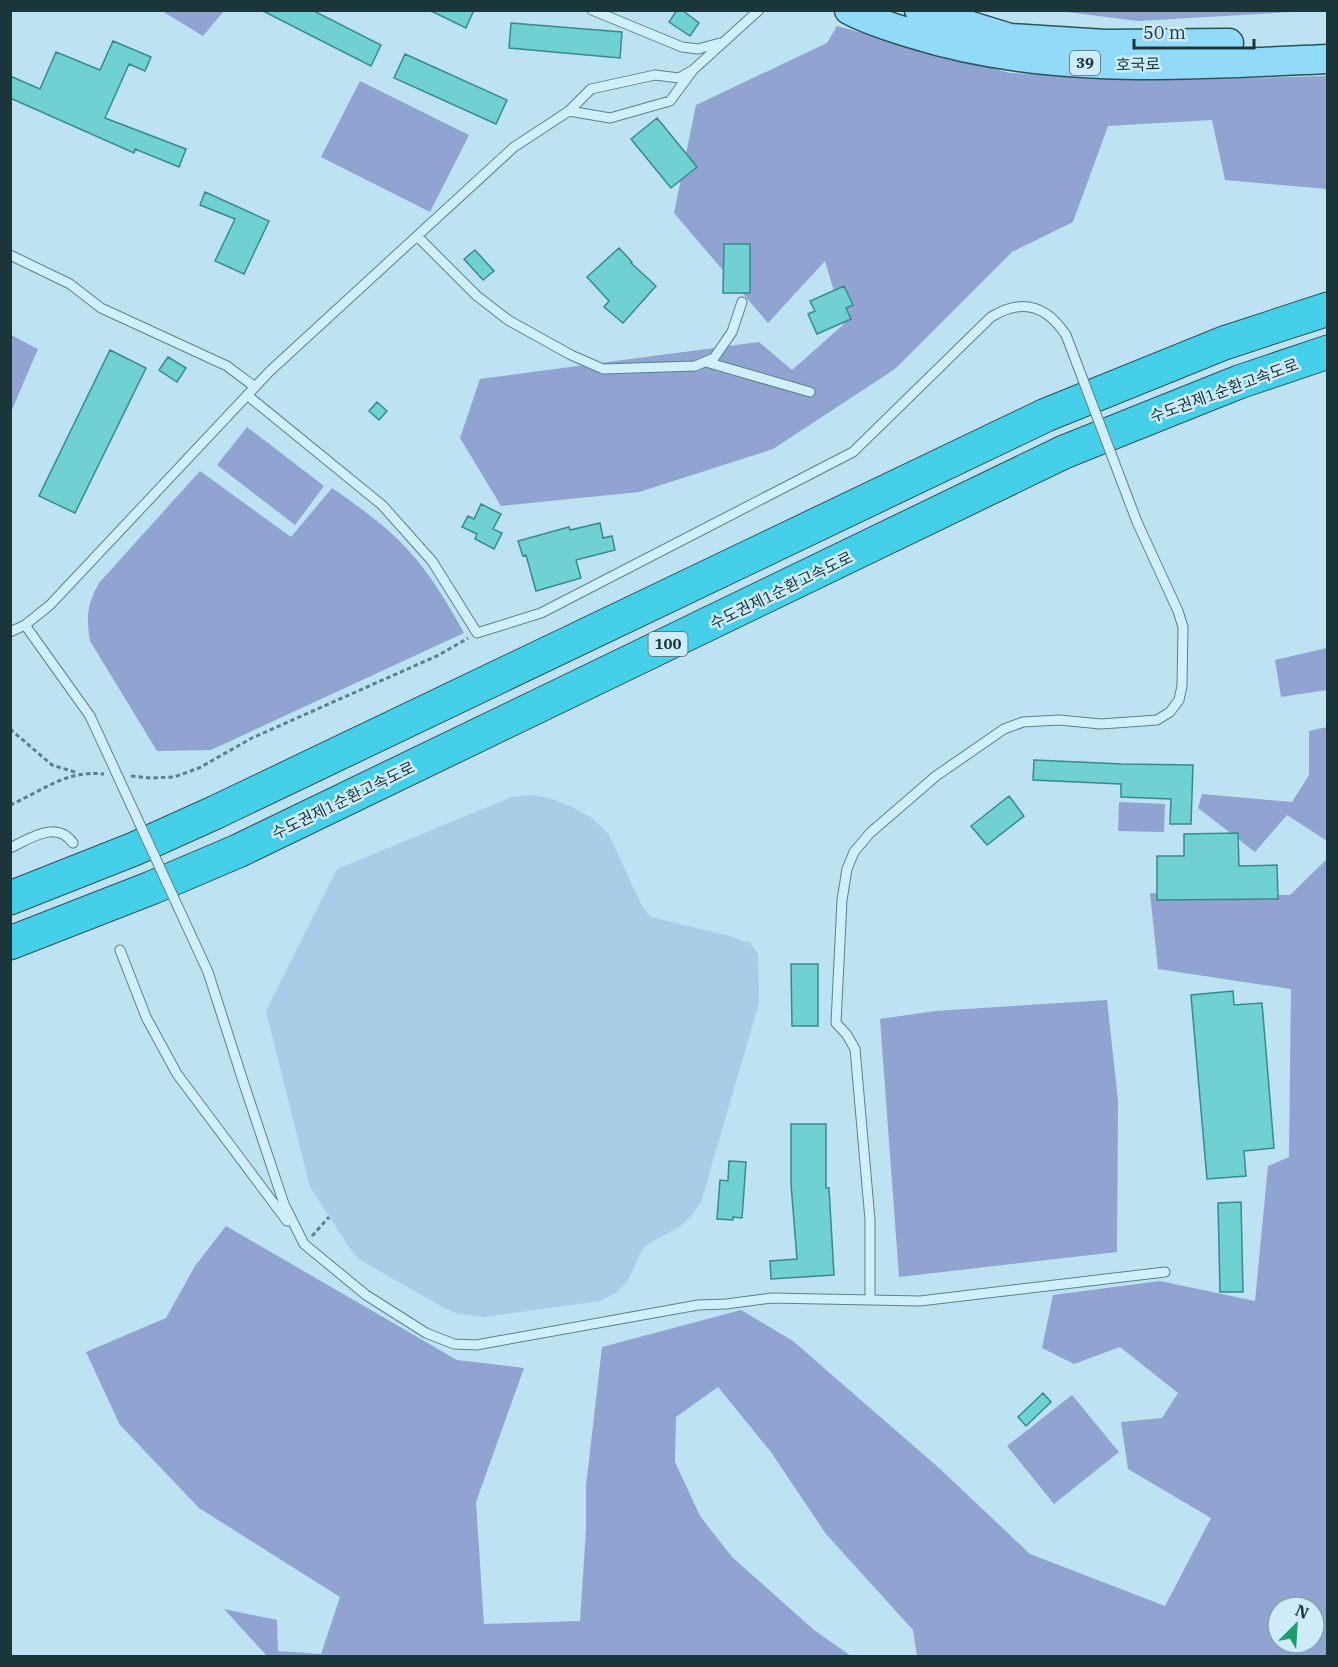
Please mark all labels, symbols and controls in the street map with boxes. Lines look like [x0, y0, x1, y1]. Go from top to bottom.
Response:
scale bar [1134, 12, 1254, 50]
text: 50 m [1143, 21, 1186, 44]
road number: 39 [1070, 51, 1100, 75]
street label: 호국로 [1116, 54, 1161, 74]
street label: 수도권제1순환고속도로 [1147, 354, 1301, 426]
street label: 수도권제1순환고속도로 [706, 547, 856, 633]
road number: 100 [648, 632, 688, 656]
street label: 수도권제1순환고속도로 [268, 757, 418, 843]
north arrow [1266, 1595, 1326, 1655]
text: N [1292, 1600, 1312, 1623]

